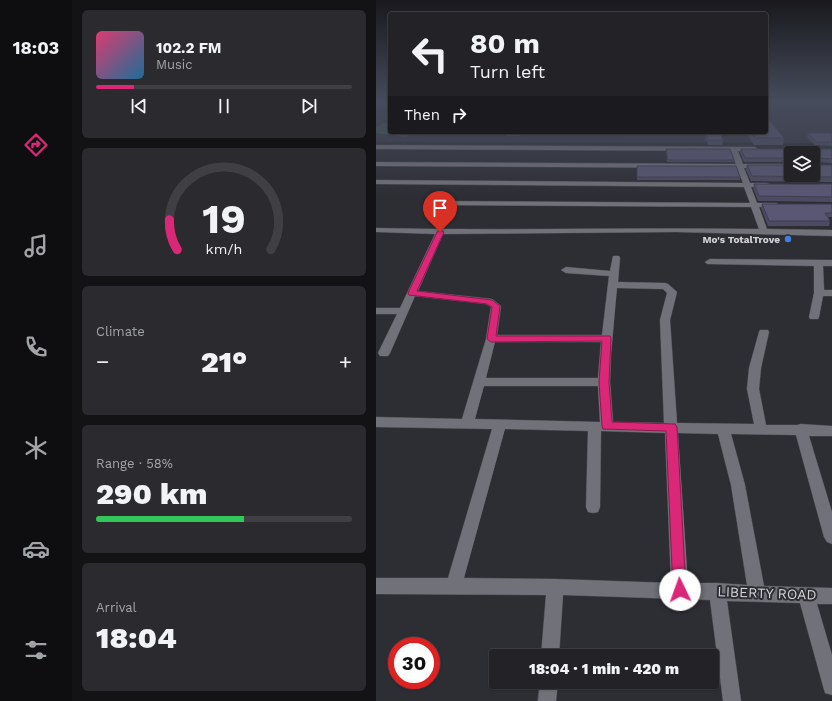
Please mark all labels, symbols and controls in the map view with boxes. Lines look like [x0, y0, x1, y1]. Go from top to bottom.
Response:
text: 80 m [470, 27, 540, 60]
icon: left [404, 28, 456, 80]
text: 18:03 [13, 37, 59, 58]
text: 102.2 FM [156, 39, 221, 57]
text: Music [156, 57, 193, 72]
text: Turn left [470, 61, 545, 82]
icon: previous [128, 95, 150, 117]
icon: pause [213, 95, 235, 117]
icon: next [298, 95, 320, 117]
icon: right [448, 104, 470, 126]
text: Then [404, 106, 440, 124]
icon: directions [22, 131, 50, 159]
map controls [784, 146, 820, 182]
button: layers [784, 146, 820, 182]
pin [423, 191, 457, 232]
text: 19 [202, 194, 246, 243]
icon: arrive [429, 197, 451, 219]
icon: music [22, 232, 50, 260]
place label: Mo's TotalTrove [703, 234, 780, 245]
marker: Mo's TotalTrove [783, 234, 793, 244]
text: km/h [206, 241, 242, 257]
text: Climate [96, 324, 145, 339]
icon: phone [22, 333, 50, 361]
text: 21° [201, 344, 247, 379]
text: − [96, 349, 109, 374]
text: + [339, 349, 352, 374]
icon: climate [22, 434, 50, 462]
text: Range · 58% [96, 456, 173, 471]
text: 290 km [96, 476, 207, 511]
icon: car [22, 535, 50, 563]
position arrow [659, 569, 701, 611]
street label: LIBERTY ROAD [717, 583, 817, 603]
text: Arrival [96, 600, 137, 615]
text: 18:04 [96, 620, 177, 655]
icon: filters [22, 636, 50, 664]
speed limit sign: 30 [388, 637, 440, 689]
text: 18:04 · 1 min · 420 m [529, 660, 679, 678]

